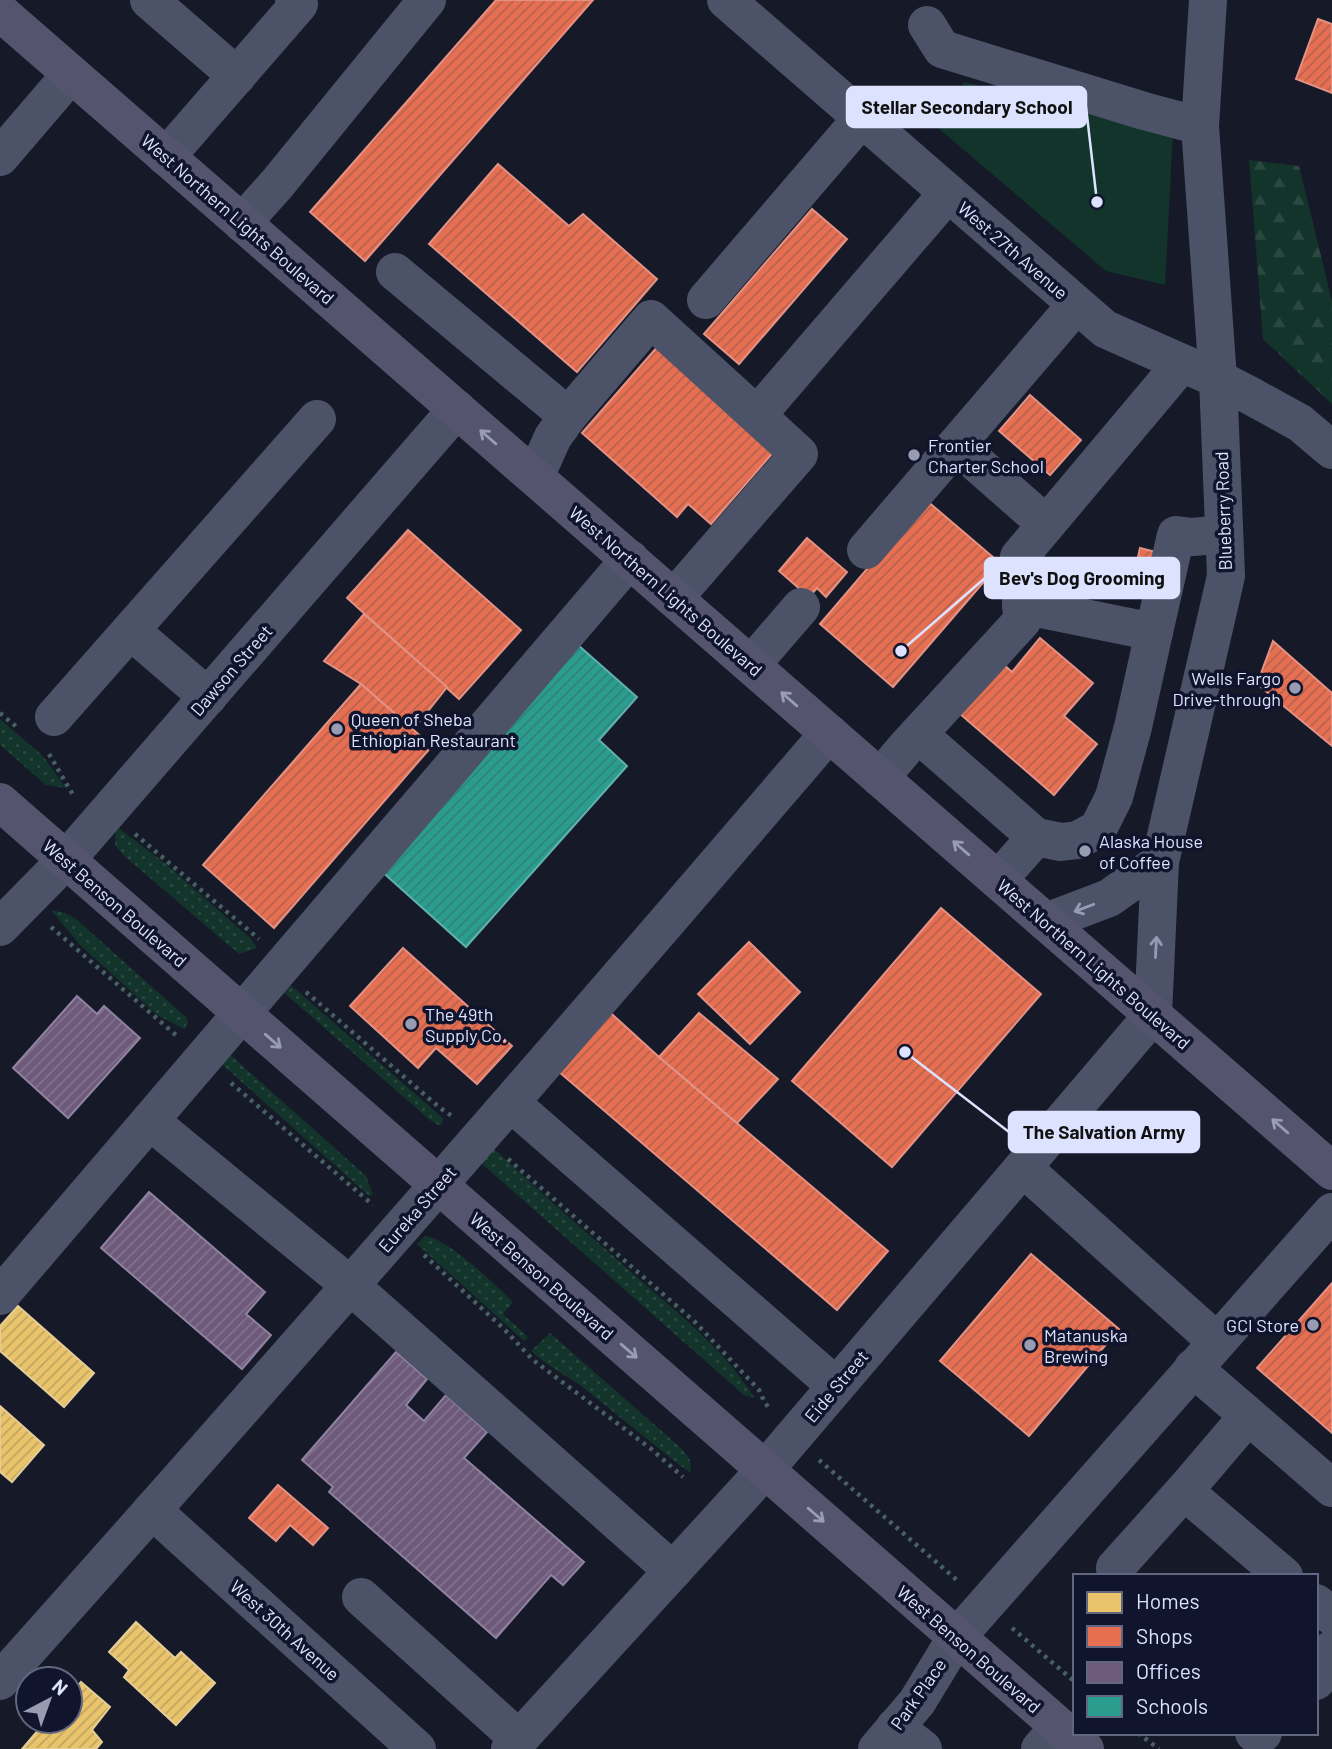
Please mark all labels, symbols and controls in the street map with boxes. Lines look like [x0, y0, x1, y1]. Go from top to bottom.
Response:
callout: Stellar Secondary School [847, 87, 1086, 127]
text: Stellar Secondary School [861, 95, 1073, 118]
street label: West Northern Lights Boulevard [137, 129, 339, 309]
street label: West 27th Avenue [954, 196, 1072, 304]
one-way arrow [480, 429, 498, 445]
place label: Frontier Charter School [928, 434, 1044, 477]
marker: Frontier Charter School [906, 447, 922, 463]
street label: Blueberry Road [1210, 451, 1236, 571]
street label: West Northern Lights Boulevard [565, 501, 767, 681]
callout: Bev's Dog Grooming [985, 558, 1179, 598]
text: Bev's Dog Grooming [999, 566, 1165, 589]
street label: Dawson Street [185, 620, 277, 720]
place label: Wells Fargo Drive-through [1172, 667, 1281, 710]
marker: Wells Fargo Drive-through [1287, 680, 1303, 696]
one-way arrow [781, 691, 799, 707]
place label: Queen of Sheba Ethiopian Restaurant [351, 708, 516, 751]
marker: Queen of Sheba Ethiopian Restaurant [329, 721, 345, 737]
place label: Alaska House of Coffee [1099, 830, 1203, 873]
street label: West Benson Boulevard [39, 834, 191, 972]
one-way arrow [952, 840, 970, 856]
marker: Alaska House of Coffee [1077, 843, 1093, 859]
street label: West Northern Lights Boulevard [993, 874, 1195, 1054]
one-way arrow [1074, 903, 1095, 916]
one-way arrow [1150, 936, 1163, 959]
place label: The 49th Supply Co. [425, 1003, 507, 1046]
marker: The 49th Supply Co. [403, 1016, 419, 1032]
one-way arrow [264, 1033, 282, 1049]
callout: The Salvation Army [1009, 1112, 1199, 1152]
one-way arrow [1272, 1118, 1290, 1134]
text: The Salvation Army [1023, 1120, 1186, 1143]
street label: Eureka Street [373, 1161, 461, 1257]
street label: West Benson Boulevard [466, 1207, 618, 1345]
place label: GCI Store [1226, 1314, 1299, 1336]
marker: GCI Store [1305, 1317, 1321, 1333]
place label: Matanuska Brewing [1044, 1324, 1128, 1367]
marker: Matanuska Brewing [1022, 1337, 1038, 1353]
one-way arrow [620, 1343, 637, 1360]
street label: Eide Street [799, 1345, 873, 1427]
one-way arrow [806, 1507, 824, 1523]
legend [1073, 1574, 1318, 1735]
street label: West 30th Avenue [226, 1575, 344, 1685]
street label: West Benson Boulevard [893, 1580, 1045, 1718]
text: Homes [1136, 1588, 1200, 1613]
text: Shops [1136, 1623, 1193, 1648]
street label: Park Place [886, 1654, 950, 1734]
text: Offices [1136, 1658, 1201, 1683]
north arrow [14, 1665, 84, 1735]
text: N [48, 1674, 73, 1700]
text: Schools [1136, 1693, 1208, 1718]

